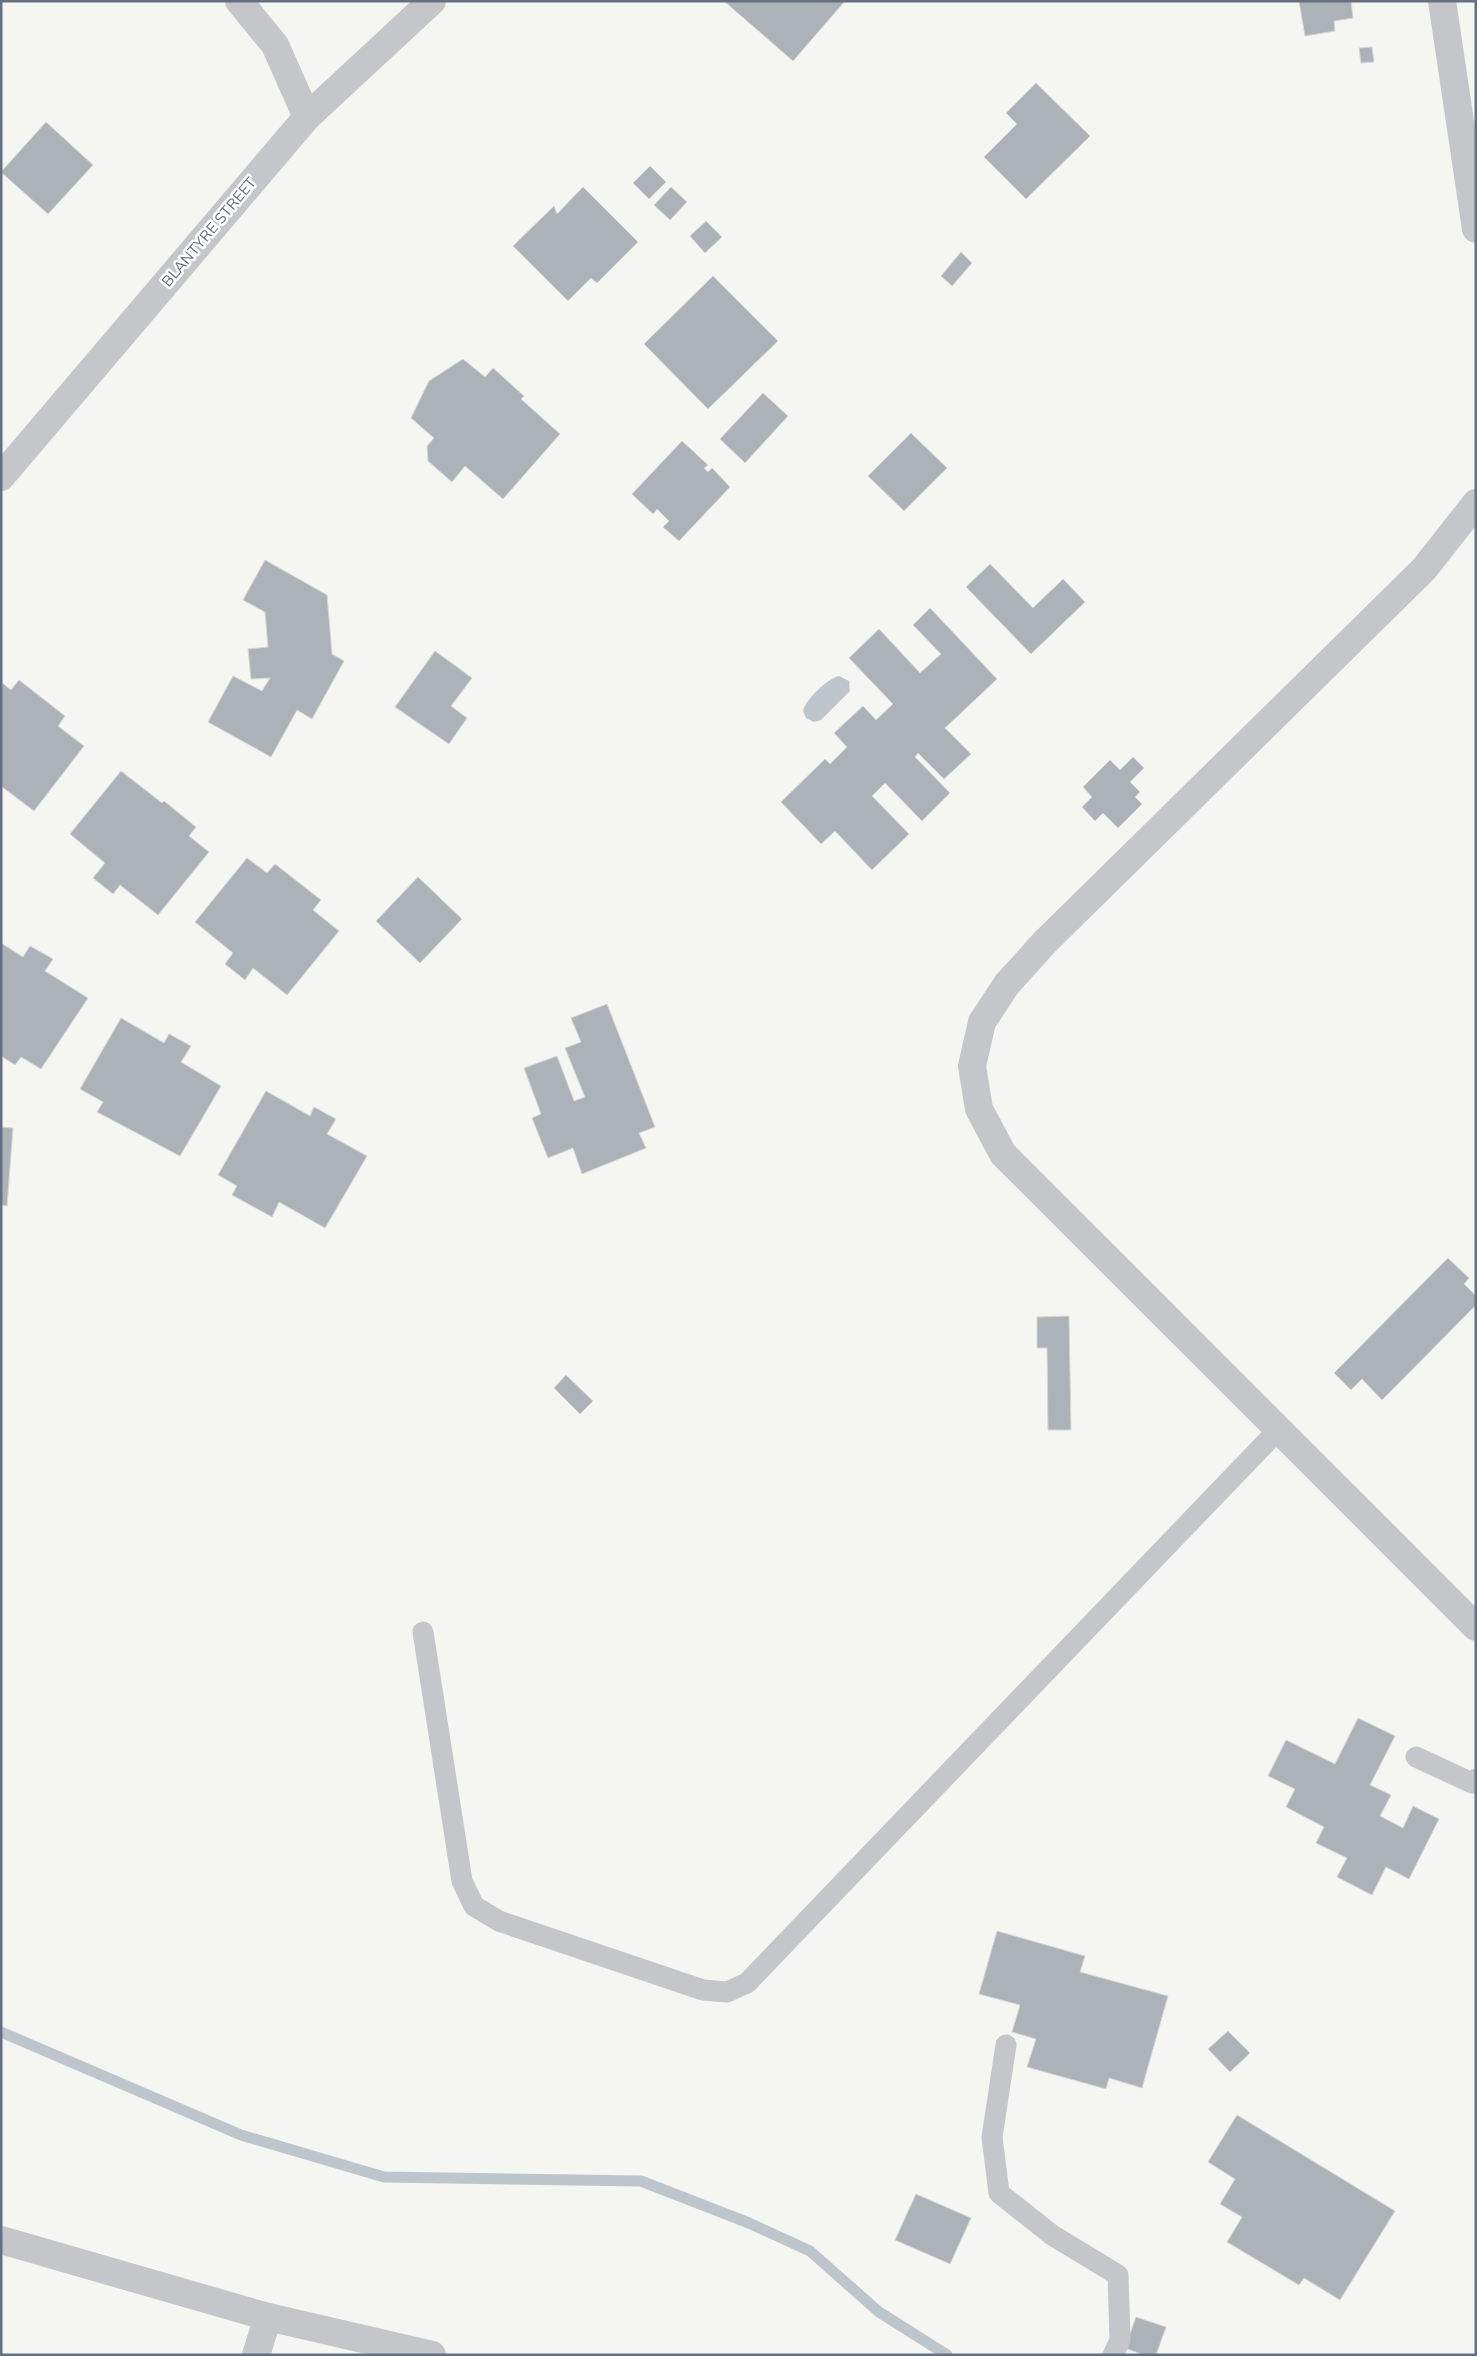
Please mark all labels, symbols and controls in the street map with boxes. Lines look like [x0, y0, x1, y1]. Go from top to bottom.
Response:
street label: BLANTYRE STREET [157, 173, 260, 290]

